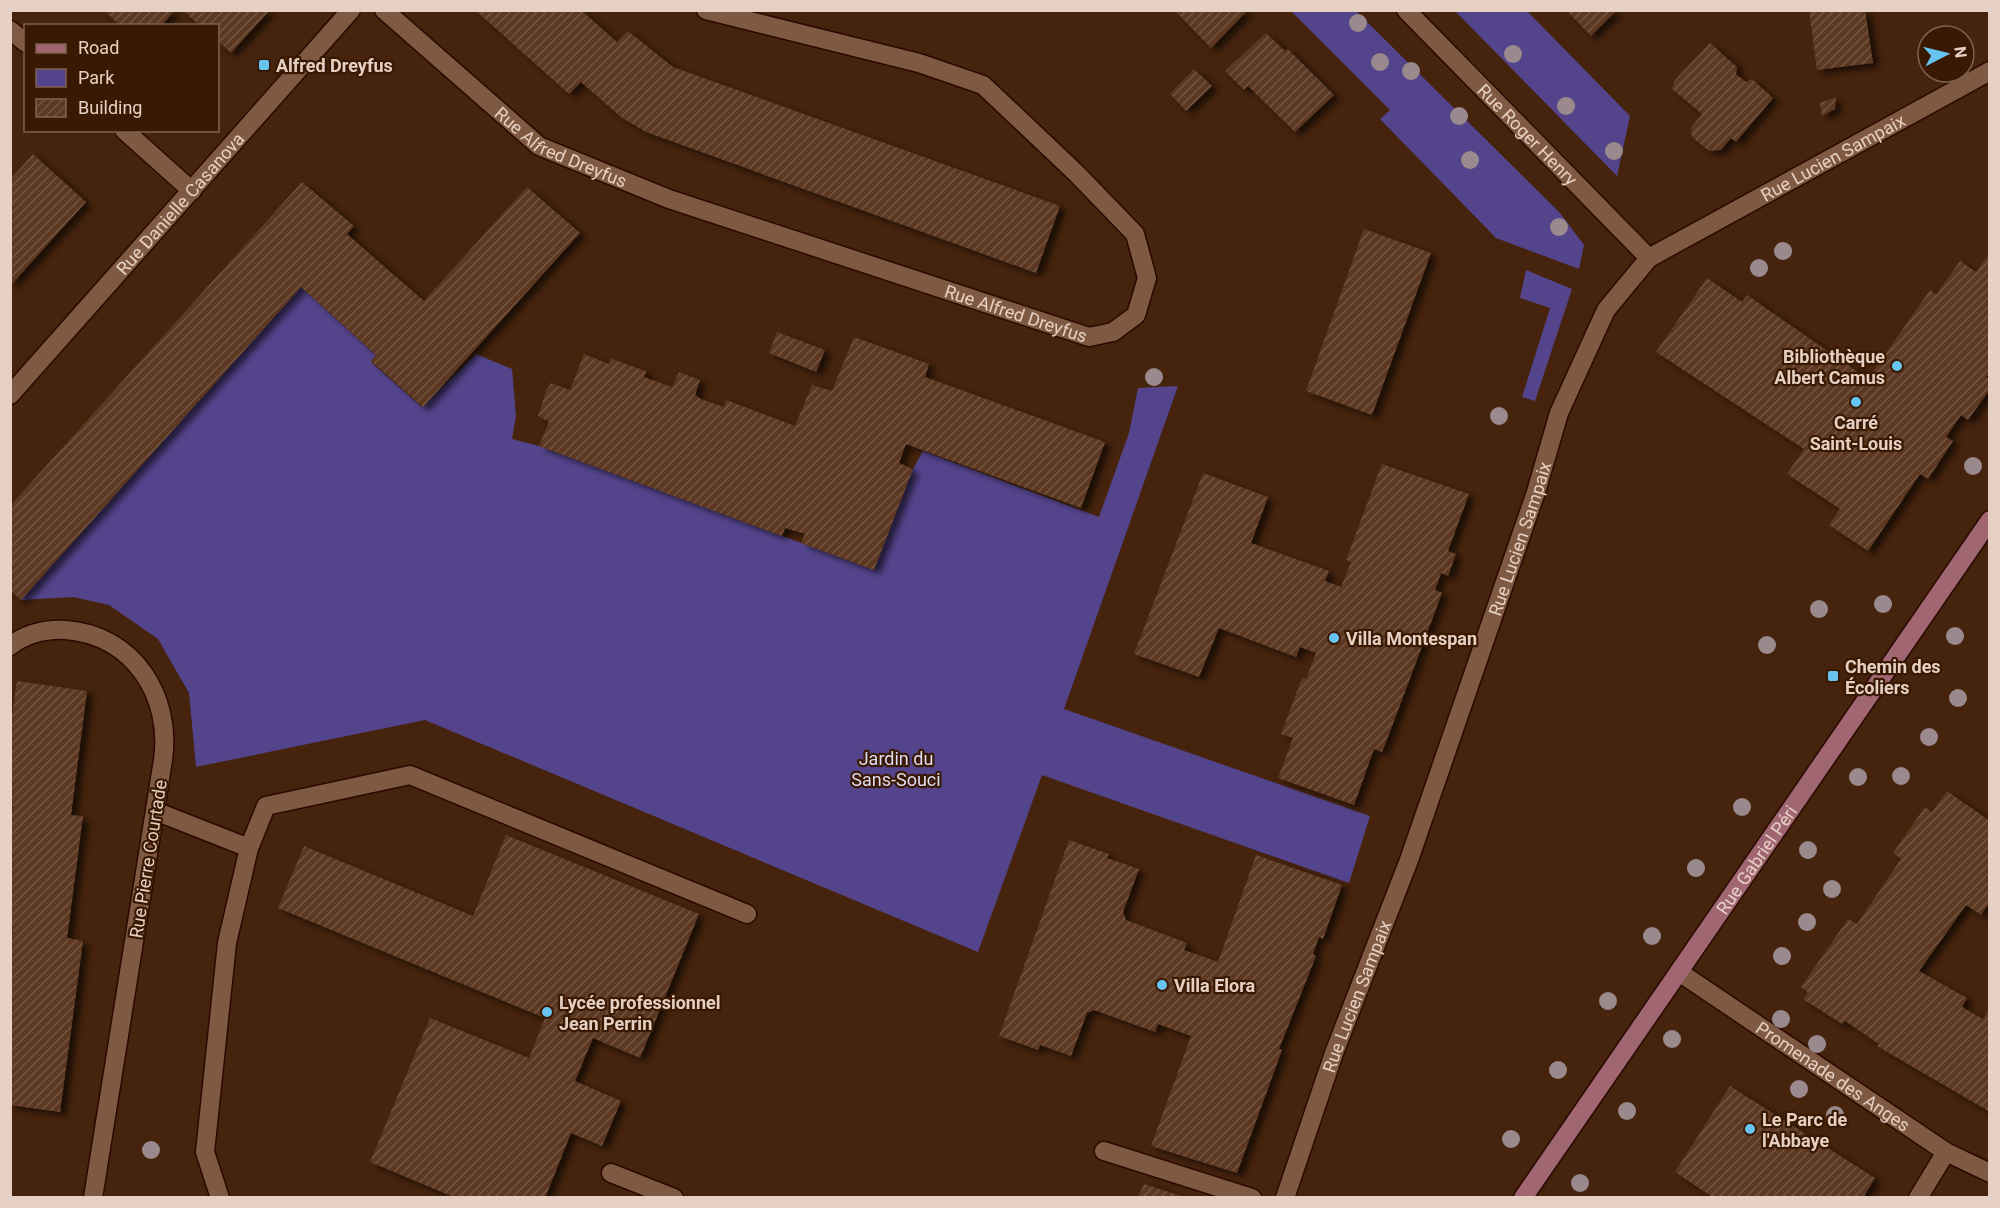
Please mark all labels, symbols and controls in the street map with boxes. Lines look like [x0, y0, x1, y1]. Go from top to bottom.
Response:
legend [24, 24, 219, 132]
north arrow [1916, 24, 1976, 84]
text: Road [78, 37, 119, 58]
text: N [1950, 45, 1971, 59]
place label: Alfred Dreyfus [276, 55, 393, 76]
marker: Alfred Dreyfus [257, 58, 271, 72]
text: Park [78, 67, 115, 88]
street label: Rue Roger Henry [1473, 79, 1582, 190]
text: Building [78, 97, 142, 118]
street label: Rue Alfred Dreyfus [491, 102, 630, 191]
street label: Rue Lucien Sampaix [1757, 109, 1909, 205]
street label: Rue Danielle Casanova [111, 128, 248, 279]
street label: Rue Alfred Dreyfus [942, 280, 1090, 346]
place label: Bibliothèque Albert Camus [1774, 346, 1885, 388]
marker: Bibliothèque Albert Camus [1890, 359, 1904, 373]
marker: Carré Saint-Louis [1849, 395, 1863, 409]
place label: Carré Saint-Louis [1810, 412, 1902, 454]
street label: Rue Lucien Sampaix [1484, 459, 1555, 619]
place label: Villa Montespan [1346, 628, 1477, 649]
marker: Villa Montespan [1327, 631, 1341, 645]
place label: Chemin des Écoliers [1845, 656, 1941, 698]
marker: Chemin des Écoliers [1826, 669, 1840, 683]
park label: Jardin du Sans-Souci [851, 748, 941, 790]
street label: Rue Pierre Courtade [125, 778, 171, 940]
street label: Rue Gabriel Péri [1711, 801, 1801, 918]
street label: Rue Lucien Sampaix [1318, 917, 1395, 1075]
place label: Villa Elora [1174, 975, 1256, 996]
marker: Villa Elora [1155, 978, 1169, 992]
place label: Lycée professionnel Jean Perrin [559, 992, 721, 1034]
marker: Lycée professionnel Jean Perrin [540, 1005, 554, 1019]
street label: Promenade des Anges [1752, 1017, 1914, 1135]
place label: Le Parc de l'Abbaye [1762, 1109, 1847, 1151]
marker: Le Parc de l'Abbaye [1743, 1122, 1757, 1136]

